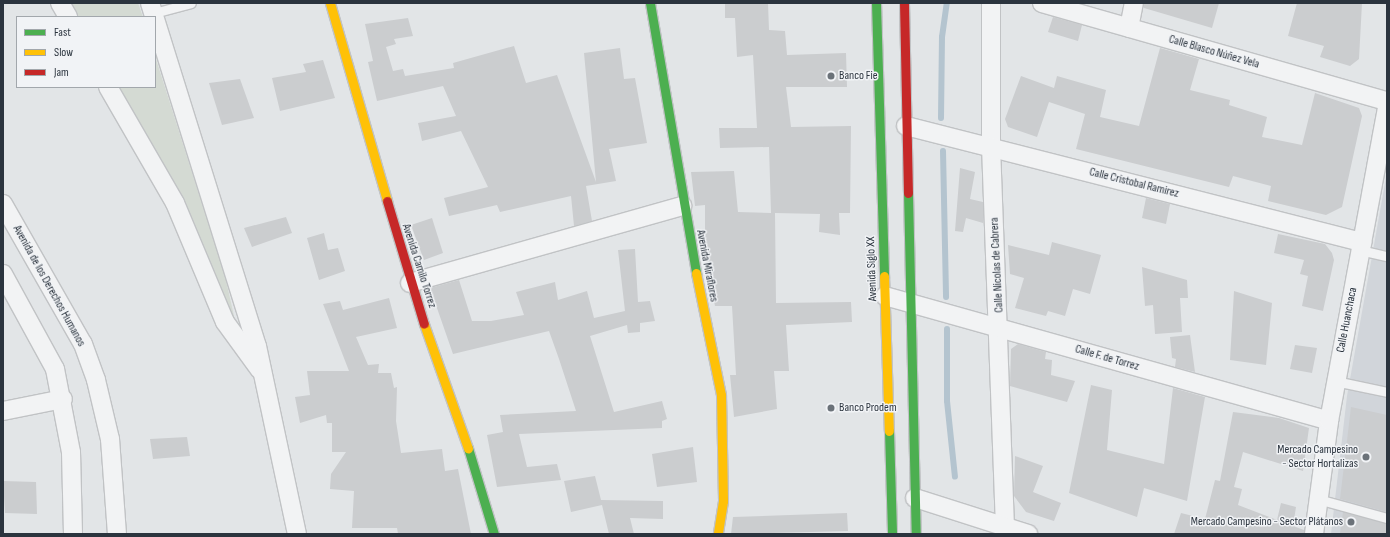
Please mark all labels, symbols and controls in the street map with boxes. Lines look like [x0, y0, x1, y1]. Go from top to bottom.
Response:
legend [16, 16, 156, 88]
text: Fast [54, 25, 71, 40]
street label: Calle Blasco Núñez Vela [1167, 32, 1261, 72]
text: Slow [54, 45, 73, 60]
text: Jam [54, 65, 69, 80]
place label: Banco Fie [839, 69, 878, 83]
marker: Banco Fie [826, 71, 836, 81]
street label: Calle Cristobal Ramirez [1088, 165, 1180, 201]
street label: Calle Nicolas de Cabrera [987, 217, 1007, 313]
street label: Avenida Camilo Torrez [399, 222, 439, 310]
street label: Avenida de los Derechos Humanos [10, 223, 88, 349]
street label: Avenida Miraflores [693, 229, 721, 303]
street label: Avenida Siglo XX [864, 236, 880, 302]
street label: Calle Huanchaca [1334, 286, 1360, 354]
street label: Calle F. de Torrez [1073, 342, 1141, 374]
place label: Banco Prodem [839, 401, 897, 415]
marker: Banco Prodem [826, 403, 836, 413]
place label: Mercado Campesino - Sector Hortalizas [1277, 443, 1358, 471]
marker: Mercado Campesino - Sector Hortalizas [1361, 452, 1371, 462]
place label: Mercado Campesino - Sector Plátanos [1191, 515, 1343, 529]
marker: Mercado Campesino - Sector Plátanos [1346, 517, 1356, 527]

